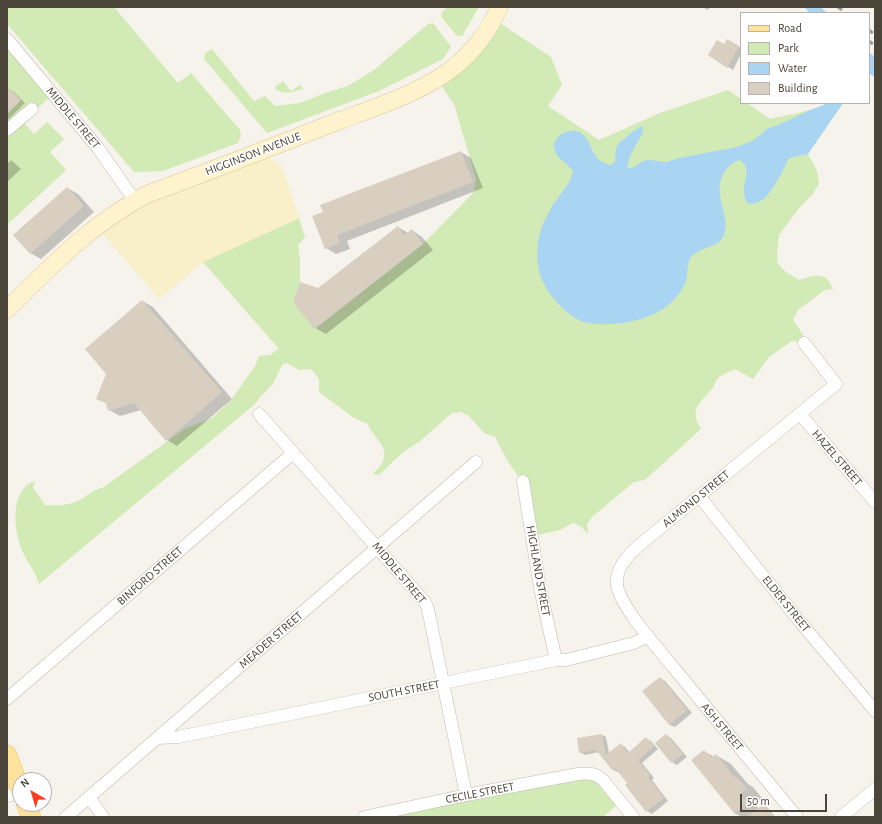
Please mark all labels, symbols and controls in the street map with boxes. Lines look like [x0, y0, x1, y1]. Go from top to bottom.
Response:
legend [740, 12, 870, 104]
text: Road [778, 22, 802, 34]
text: Park [778, 42, 799, 54]
text: Water [778, 62, 807, 74]
text: Building [778, 82, 818, 94]
street label: MIDDLE STREET [43, 84, 103, 152]
street label: HIGGINSON AVENUE [203, 129, 303, 179]
street label: HAZEL STREET [809, 427, 865, 489]
street label: ALMOND STREET [659, 467, 733, 531]
street label: HIGHLAND STREET [523, 524, 553, 618]
street label: MIDDLE STREET [369, 539, 429, 607]
street label: BINFORD STREET [114, 543, 186, 609]
street label: ELDER STREET [759, 573, 813, 635]
street label: MEADER STREET [236, 608, 306, 672]
street label: SOUTH STREET [367, 677, 441, 705]
street label: ASH STREET [698, 700, 746, 754]
north arrow [12, 772, 52, 812]
text: N [19, 776, 31, 790]
street label: CECILE STREET [445, 779, 515, 807]
scale bar [742, 786, 829, 812]
text: 50 m [747, 795, 770, 807]

